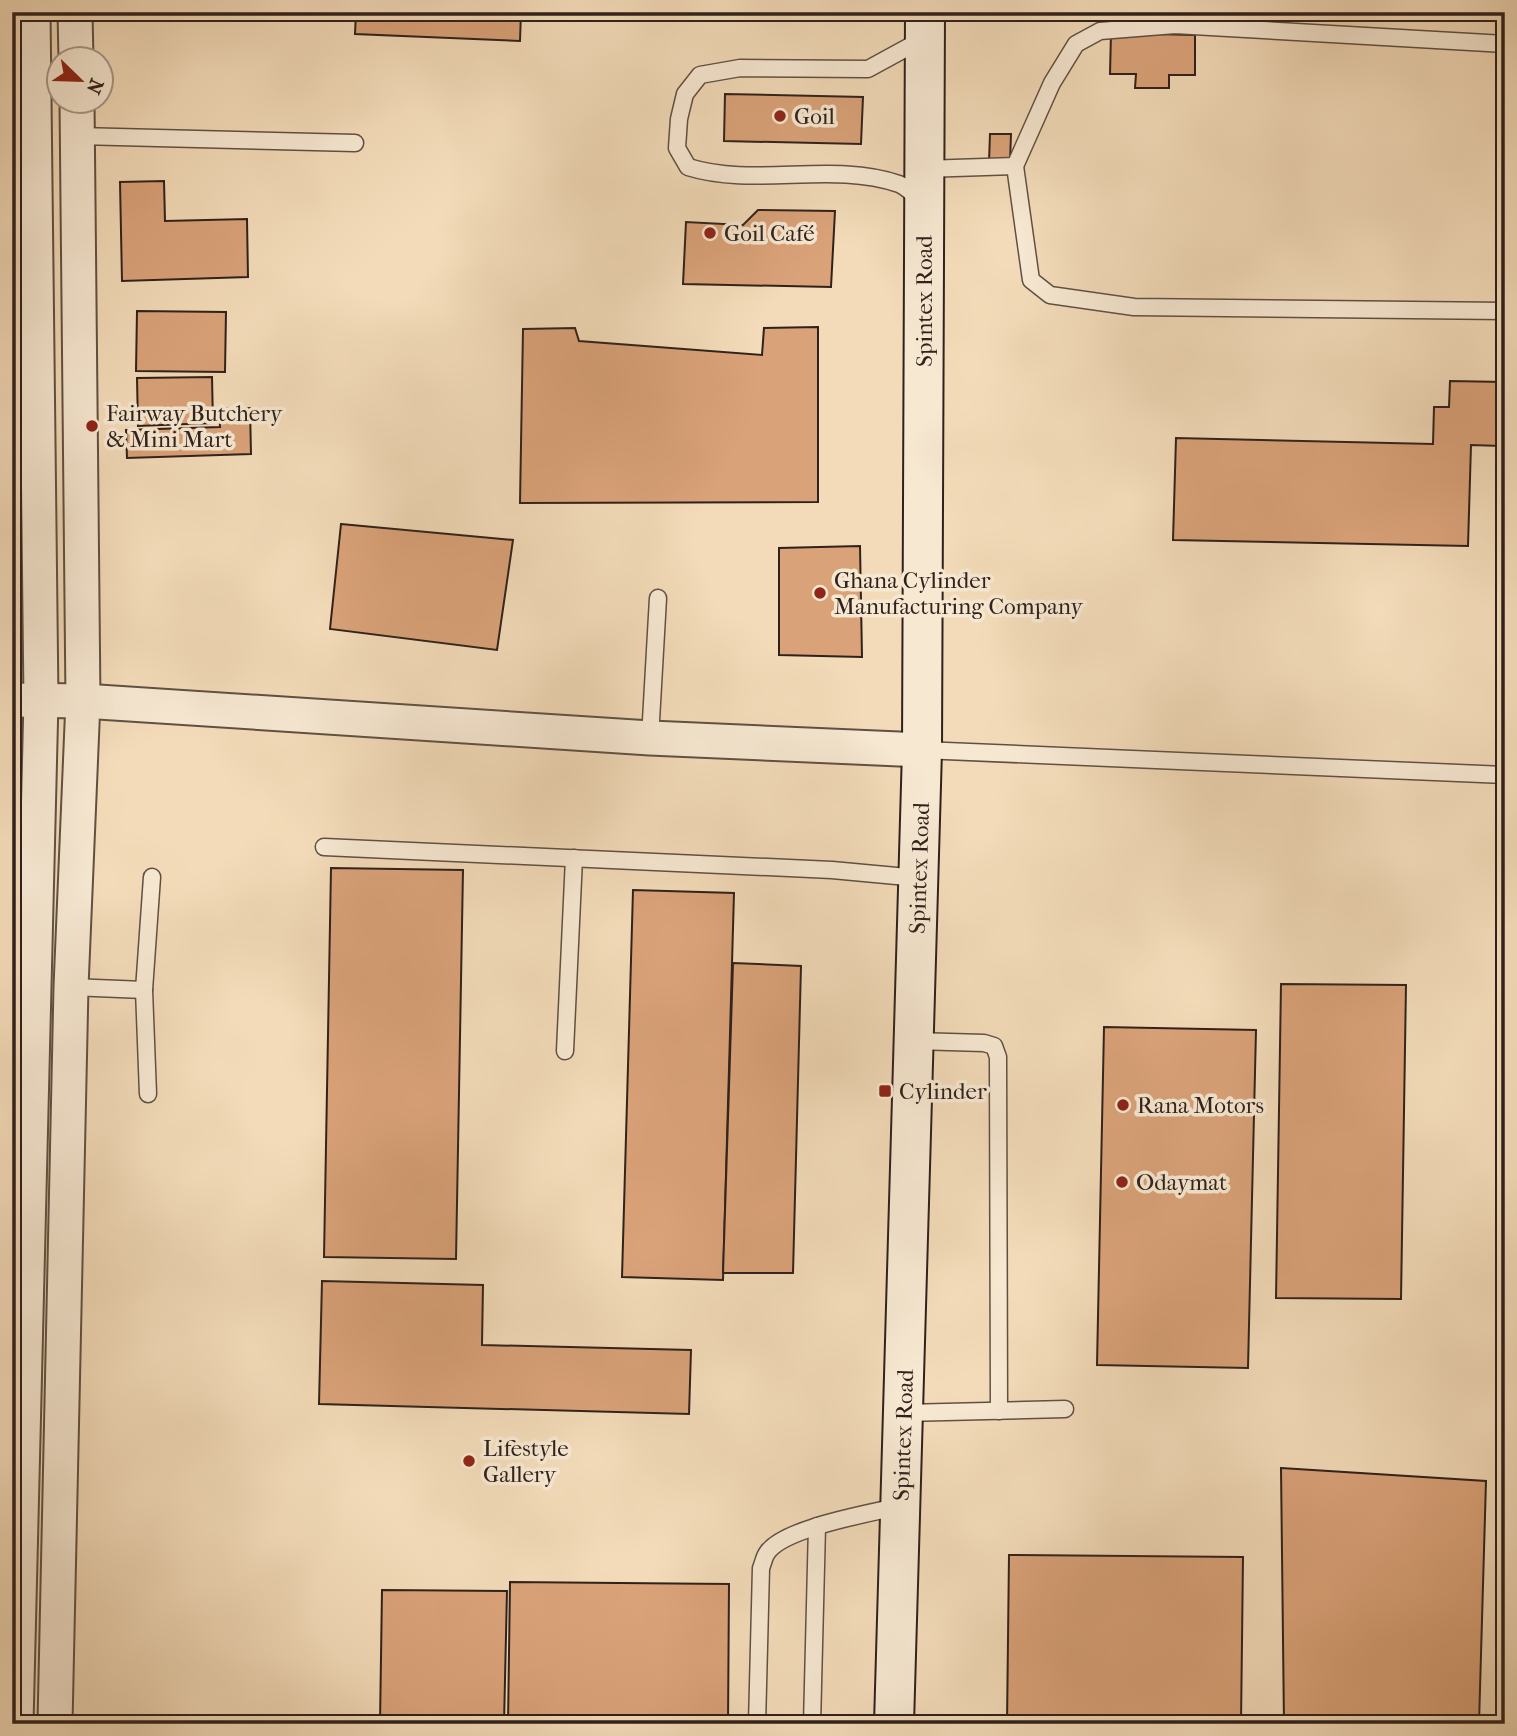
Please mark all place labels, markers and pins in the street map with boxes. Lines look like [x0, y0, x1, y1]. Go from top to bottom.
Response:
place label: Goil [794, 103, 836, 130]
marker: Goil [772, 108, 788, 124]
place label: Goil Café [724, 220, 815, 247]
marker: Goil Café [702, 225, 718, 241]
place label: Fairway Butchery & Mini Mart [106, 400, 283, 453]
marker: Fairway Butchery & Mini Mart [84, 418, 100, 434]
place label: Ghana Cylinder Manufacturing Company [834, 567, 1083, 620]
marker: Ghana Cylinder Manufacturing Company [812, 585, 828, 601]
place label: Cylinder [899, 1078, 987, 1105]
marker: Cylinder [877, 1083, 893, 1099]
place label: Rana Motors [1137, 1092, 1264, 1119]
marker: Rana Motors [1115, 1097, 1131, 1113]
place label: Odaymat [1136, 1169, 1227, 1196]
marker: Odaymat [1114, 1174, 1130, 1190]
place label: Lifestyle Gallery [483, 1435, 569, 1488]
marker: Lifestyle Gallery [461, 1453, 477, 1469]

